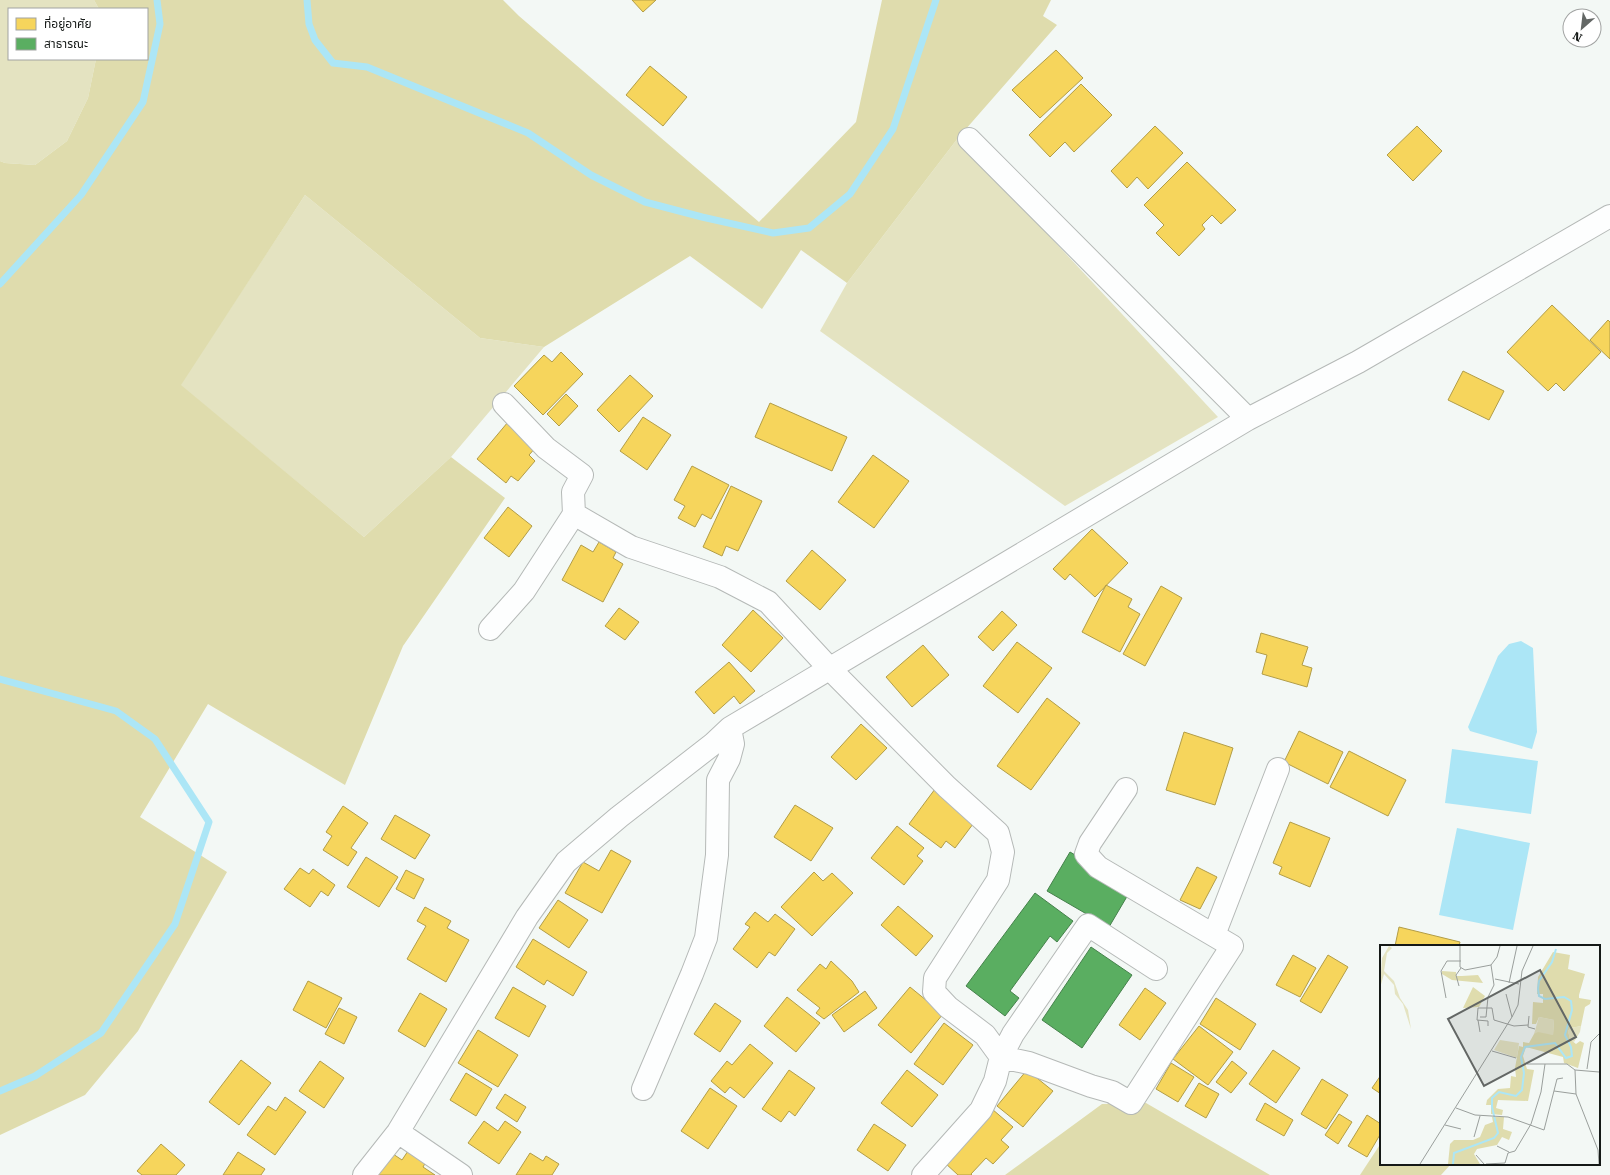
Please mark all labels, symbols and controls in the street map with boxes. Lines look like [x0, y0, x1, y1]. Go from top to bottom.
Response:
legend [8, 8, 148, 60]
north arrow [1562, 8, 1602, 48]
text: ที่อยู่อาศัย [44, 15, 92, 31]
text: N [1570, 28, 1584, 44]
text: สาธารณะ [44, 37, 88, 51]
inset map [1380, 945, 1600, 1165]

